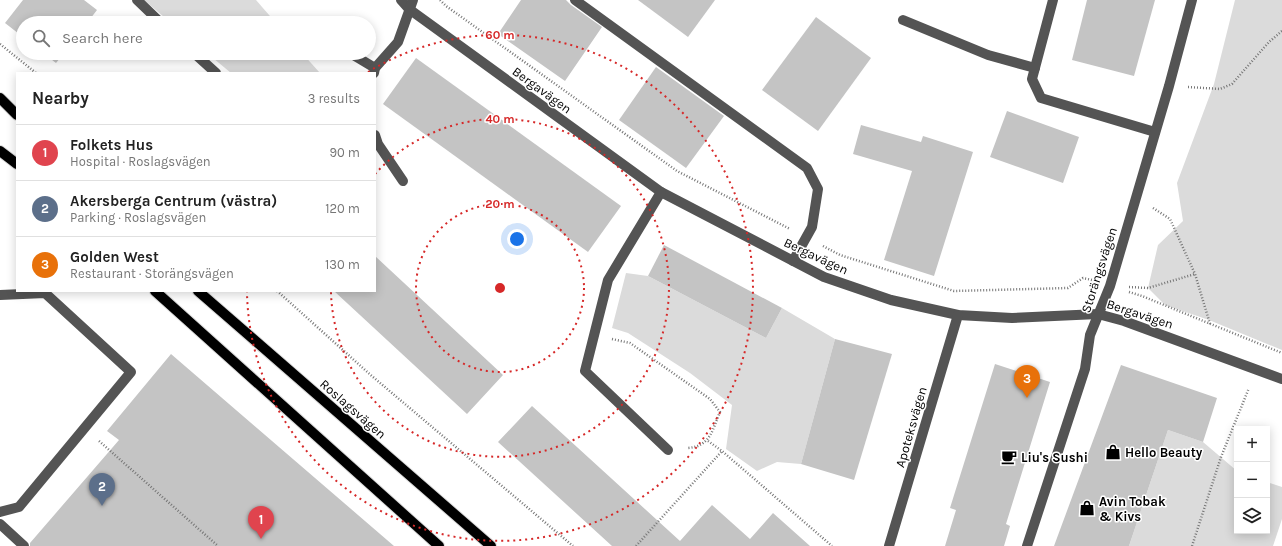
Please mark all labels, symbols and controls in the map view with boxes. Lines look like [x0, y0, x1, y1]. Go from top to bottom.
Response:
search box [16, 16, 376, 60]
icon: search [30, 27, 52, 49]
text: 60 m [485, 28, 515, 42]
text: Search here [62, 29, 143, 47]
street label: Bergavägen [510, 64, 574, 116]
text: Nearby [32, 88, 89, 108]
text: 3 results [308, 91, 360, 106]
text: 40 m [485, 112, 515, 126]
text: Folkets Hus [70, 136, 153, 154]
text: 1 [43, 145, 47, 160]
text: 90 m [329, 145, 360, 160]
text: Hospital · Roslagsvägen [70, 154, 211, 169]
text: Akersberga Centrum (västra) [70, 192, 277, 210]
text: 20 m [485, 197, 515, 211]
text: 2 [41, 201, 49, 216]
text: 120 m [325, 201, 360, 216]
text: Parking · Roslagsvägen [70, 210, 206, 225]
street label: Storängsvägen [1078, 225, 1120, 315]
your location [507, 229, 527, 249]
street label: Bergavägen [781, 235, 851, 277]
text: Golden West [70, 248, 159, 266]
text: 3 [41, 257, 49, 272]
text: 130 m [325, 257, 360, 272]
text: Restaurant · Storängsvägen [70, 266, 234, 281]
centre of rings [493, 281, 507, 295]
street label: Bergavägen [1105, 296, 1175, 332]
pin: 3 [1014, 365, 1040, 398]
street label: Roslagsvägen [317, 376, 389, 442]
street label: Apoteksvägen [892, 385, 930, 469]
map controls [1234, 426, 1270, 534]
button: + [1234, 426, 1270, 462]
shop icon: Hello Beauty [1104, 443, 1122, 461]
place label: Hello Beauty [1125, 445, 1203, 460]
cafe icon: Liu's Sushi [1000, 448, 1018, 466]
place label: Liu's Sushi [1021, 450, 1088, 465]
button: − [1234, 462, 1270, 498]
pin: 2 [89, 473, 115, 506]
place label: Avin Tobak & Kivs [1099, 494, 1166, 524]
button: layers [1234, 498, 1270, 534]
shop icon: Avin Tobak & Kivs [1078, 499, 1096, 517]
pin: 1 [248, 506, 274, 539]

